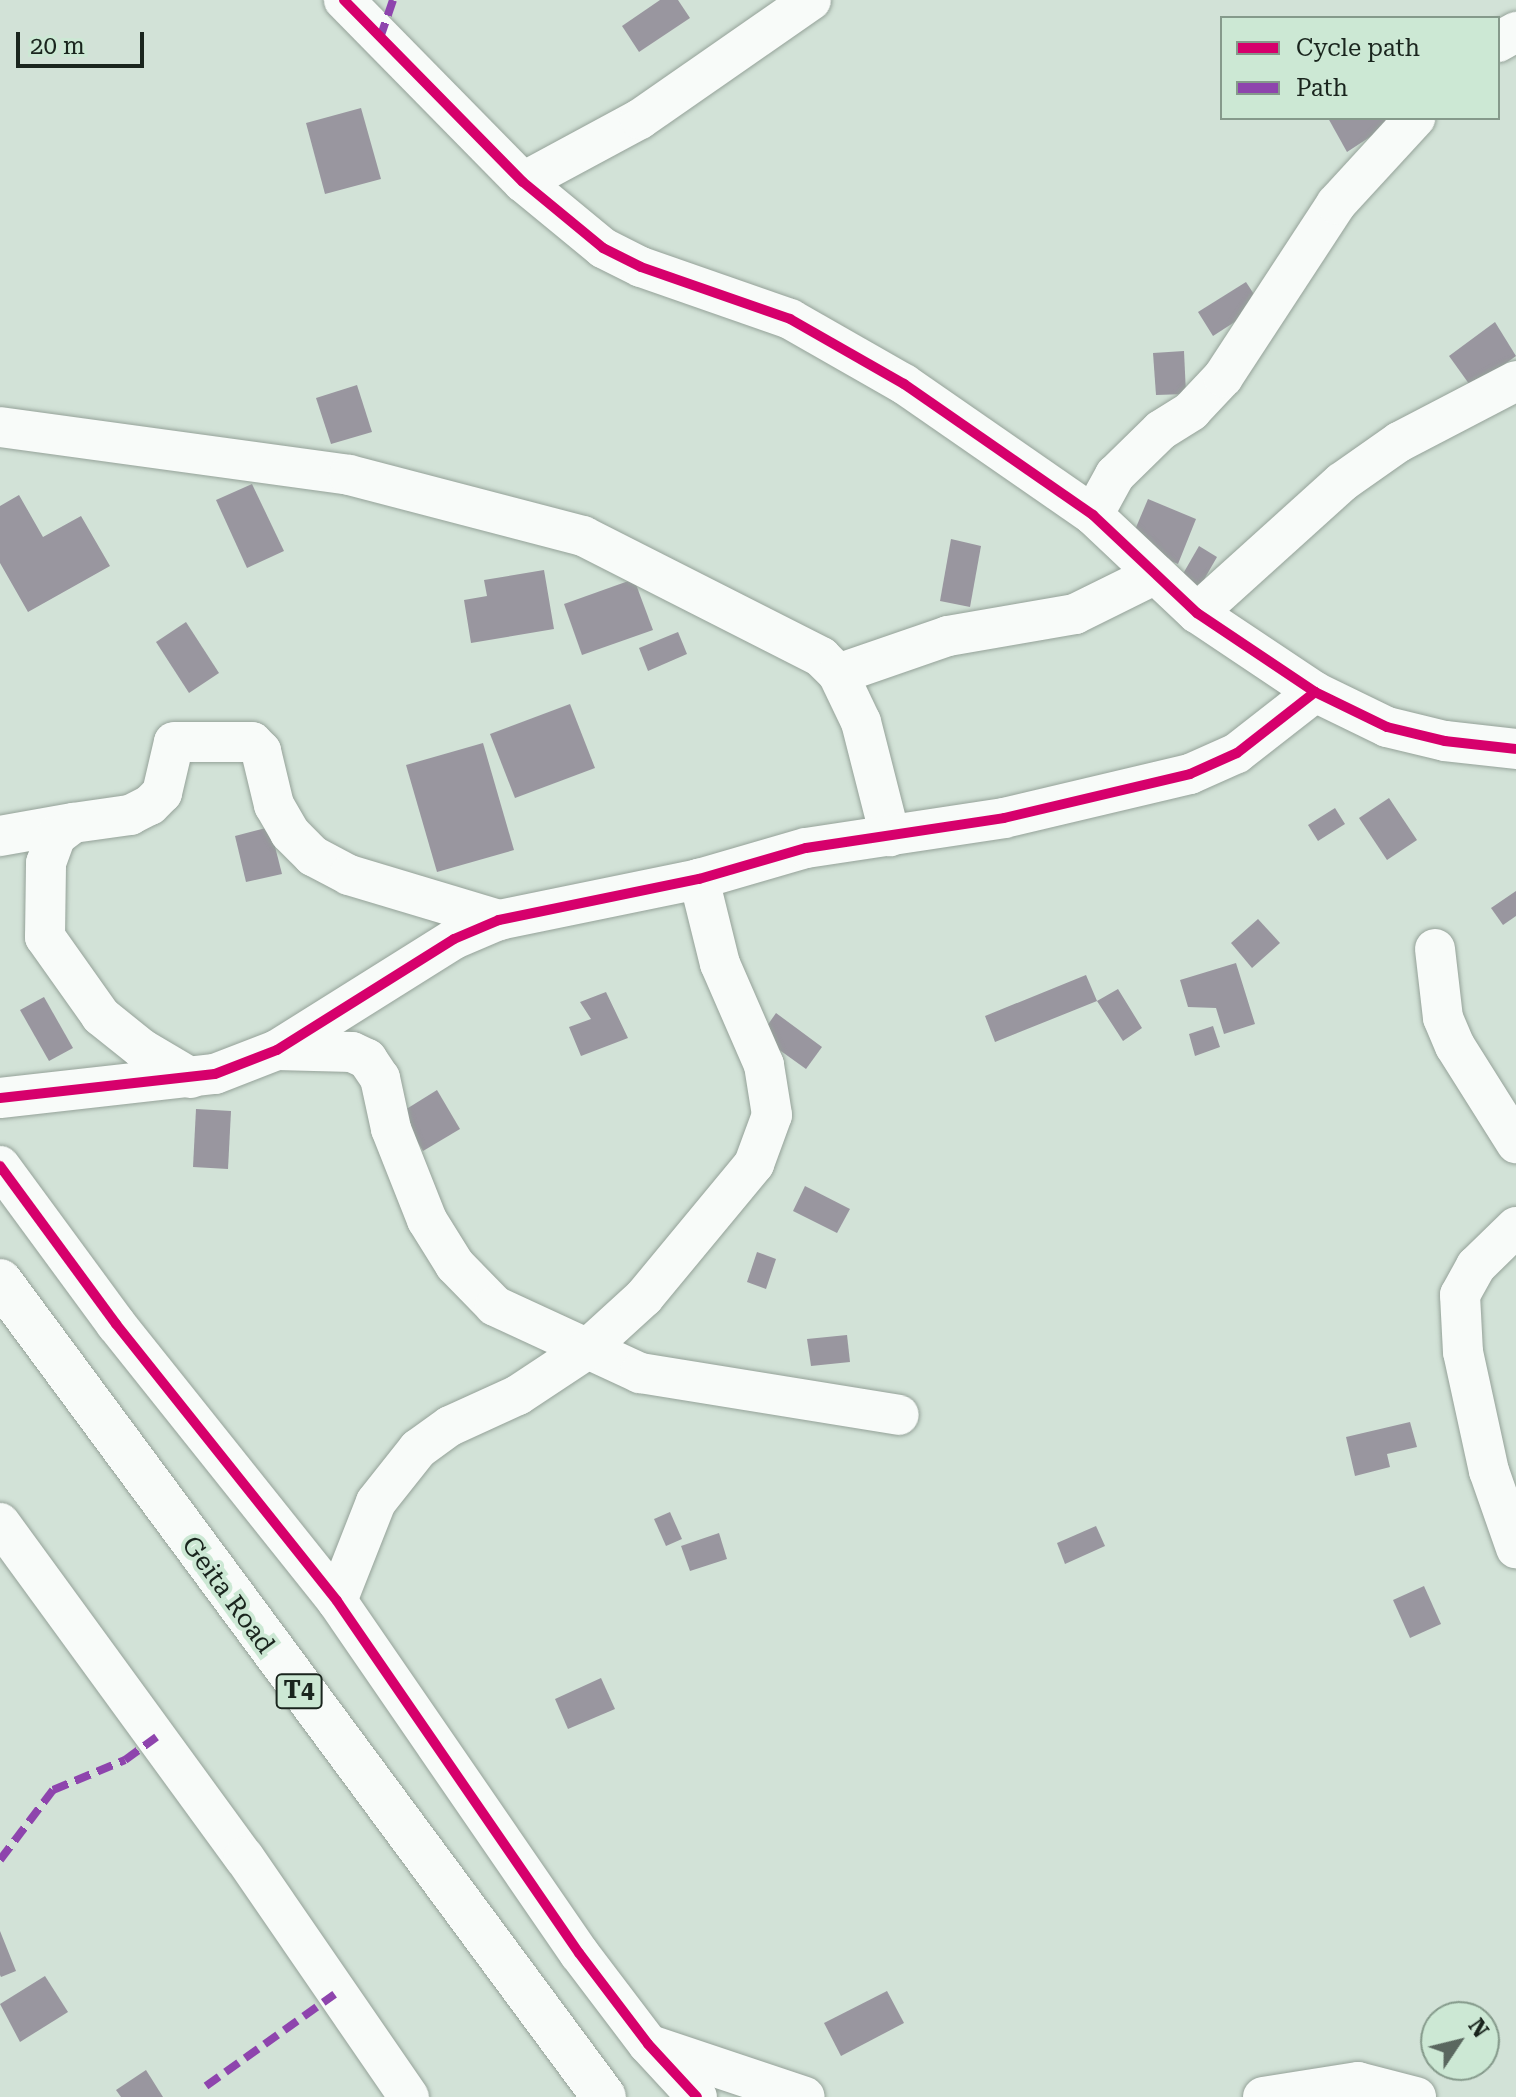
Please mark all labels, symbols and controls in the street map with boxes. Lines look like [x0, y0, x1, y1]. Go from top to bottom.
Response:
scale bar [20, 16, 148, 66]
legend [1220, 16, 1500, 120]
text: 20 m [30, 32, 85, 60]
text: Cycle path [1296, 34, 1420, 62]
text: Path [1296, 74, 1348, 102]
street label: Geita Road [175, 1530, 281, 1660]
road number: T4 [275, 1671, 323, 1711]
north arrow [1420, 2001, 1500, 2081]
text: N [1463, 2014, 1494, 2042]

